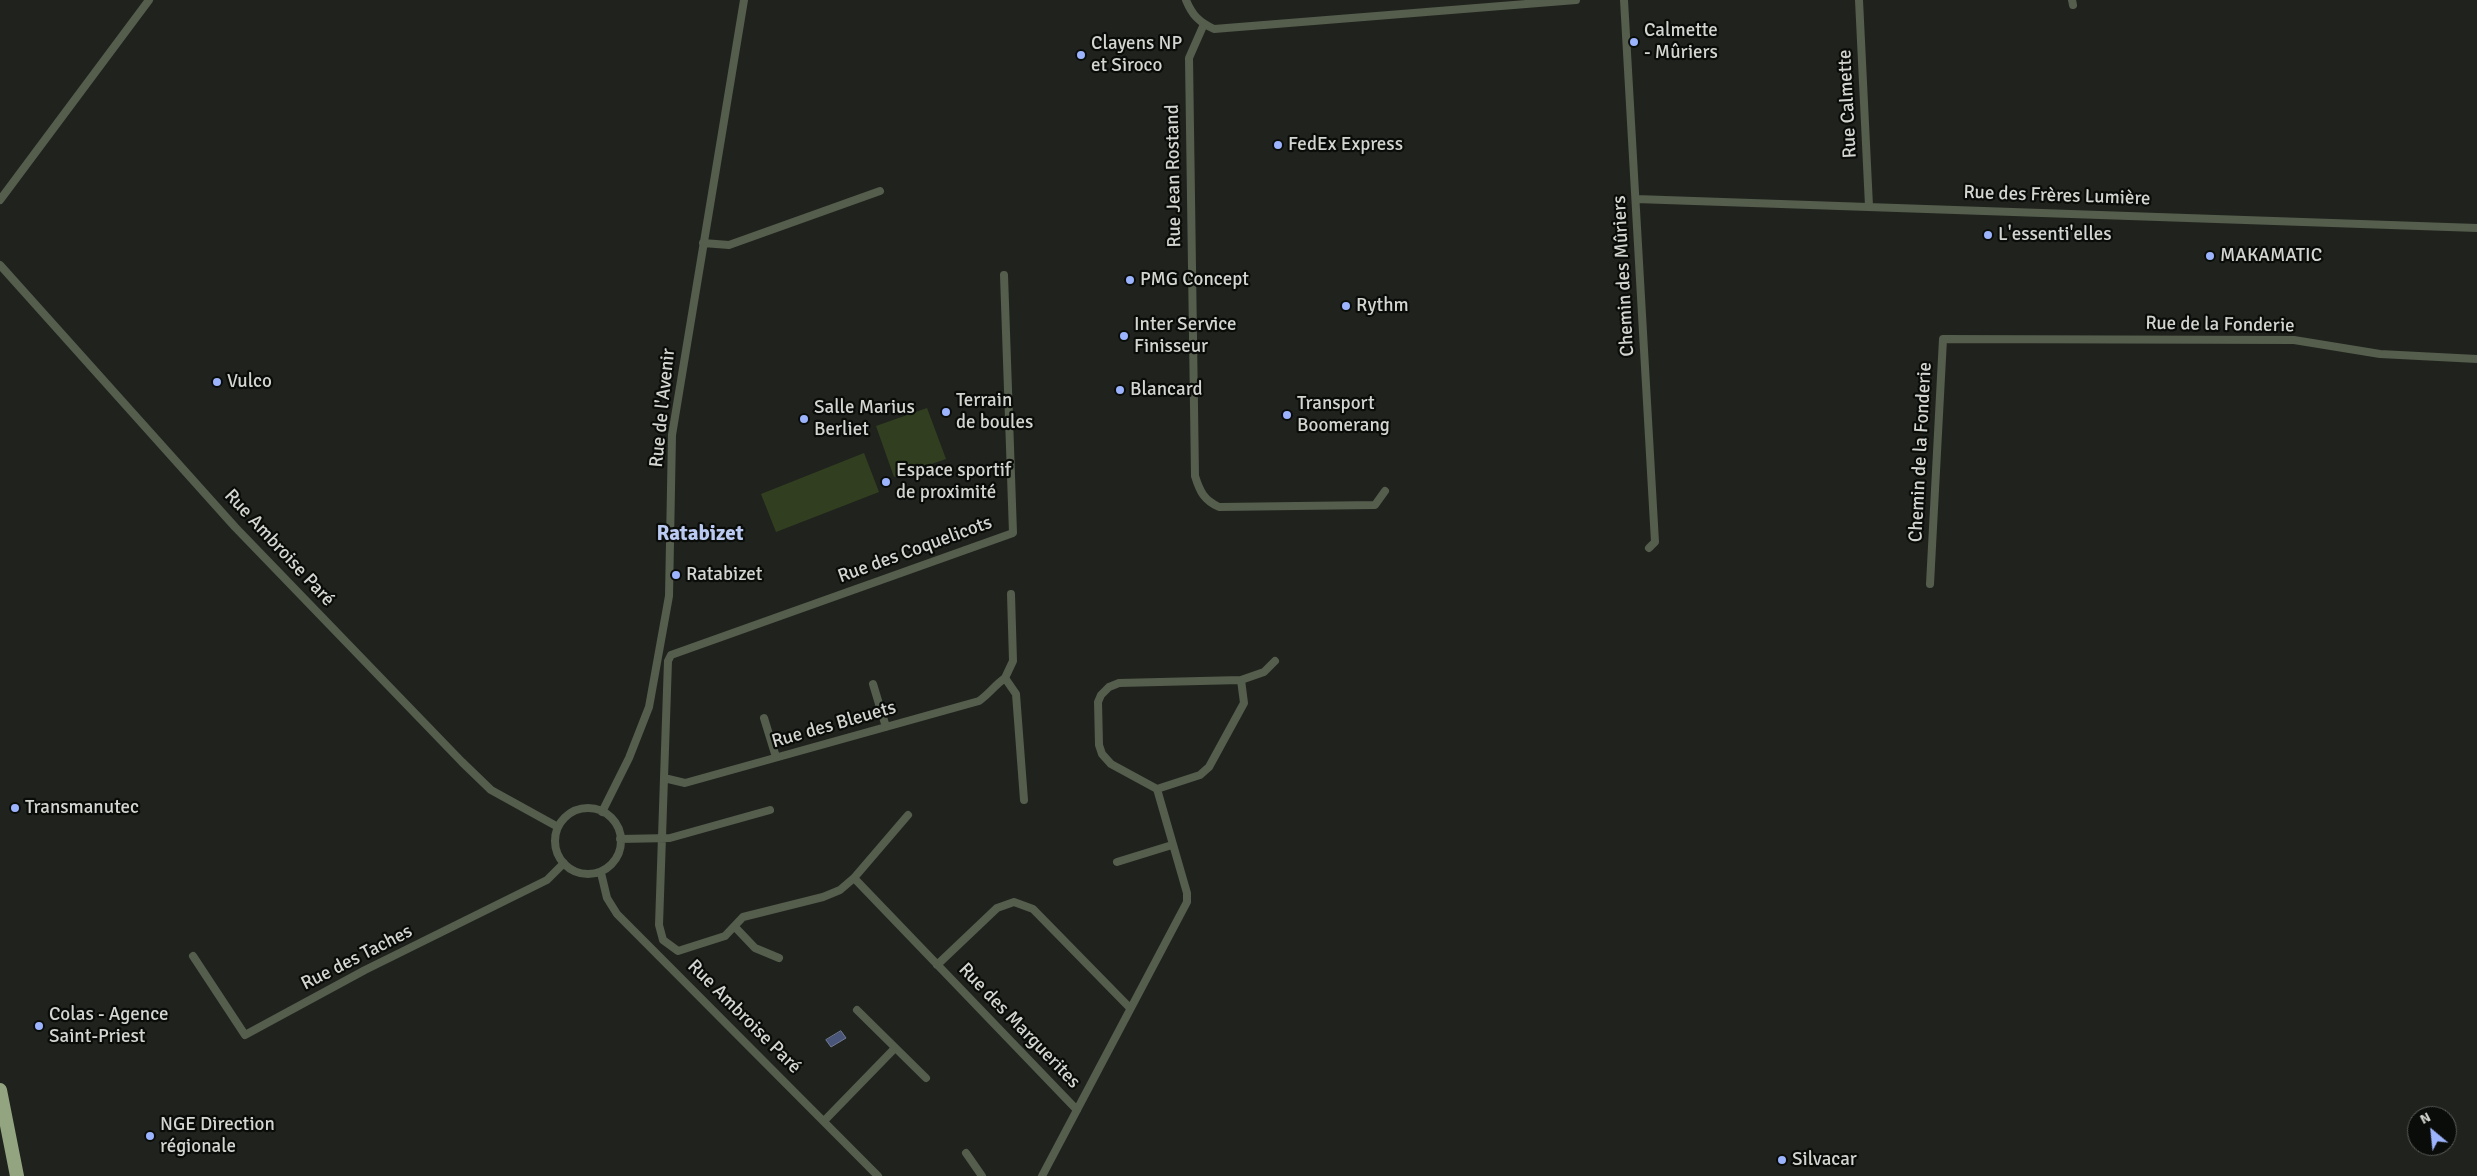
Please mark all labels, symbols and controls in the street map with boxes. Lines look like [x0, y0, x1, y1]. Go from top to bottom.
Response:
place label: Calmette - Mûriers [1644, 20, 1718, 64]
place label: Clayens NP et Siroco [1091, 33, 1182, 77]
marker: Calmette - Mûriers [1628, 36, 1640, 48]
marker: Clayens NP et Siroco [1075, 49, 1087, 61]
street label: Rue Calmette [1834, 49, 1862, 159]
street label: Rue Jean Rostand [1161, 104, 1187, 248]
place label: FedEx Express [1288, 134, 1403, 156]
marker: FedEx Express [1272, 139, 1284, 151]
street label: Rue des Frères Lumière [1963, 181, 2151, 211]
street label: Chemin des Mûriers [1608, 195, 1640, 357]
place label: L'essenti'elles [1998, 224, 2112, 246]
marker: L'essenti'elles [1982, 229, 1994, 241]
place label: MAKAMATIC [2220, 245, 2322, 267]
marker: MAKAMATIC [2204, 250, 2216, 262]
place label: PMG Concept [1140, 269, 1249, 291]
marker: PMG Concept [1124, 274, 1136, 286]
place label: Rythm [1356, 295, 1409, 317]
marker: Rythm [1340, 300, 1352, 312]
street label: Rue de la Fonderie [2145, 312, 2295, 338]
place label: Inter Service Finisseur [1134, 314, 1237, 358]
marker: Inter Service Finisseur [1118, 330, 1130, 342]
street label: Rue de l'Avenir [645, 347, 681, 469]
street label: Chemin de la Fonderie [1905, 361, 1937, 543]
place label: Vulco [227, 371, 272, 393]
marker: Vulco [211, 376, 223, 388]
place label: Blancard [1130, 379, 1203, 401]
marker: Blancard [1114, 384, 1126, 396]
place label: Terrain de boules [956, 390, 1033, 434]
place label: Transport Boomerang [1297, 393, 1390, 437]
place label: Salle Marius Berliet [814, 397, 915, 441]
marker: Terrain de boules [940, 406, 952, 418]
marker: Transport Boomerang [1281, 409, 1293, 421]
marker: Salle Marius Berliet [798, 413, 810, 425]
place label: Espace sportif de proximité [896, 460, 1011, 504]
marker: Espace sportif de proximité [880, 476, 892, 488]
street label: Rue Ambroise Paré [219, 485, 339, 611]
street label: Rue des Coquelicots [835, 512, 995, 588]
district label: Ratabizet [656, 521, 744, 547]
place label: Ratabizet [686, 564, 763, 586]
marker: Ratabizet [670, 569, 682, 581]
street label: Rue des Bleuets [769, 696, 899, 754]
place label: Transmanutec [25, 797, 139, 819]
marker: Transmanutec [9, 802, 21, 814]
street label: Rue des Taches [298, 920, 416, 996]
street label: Rue Ambroise Paré [682, 955, 806, 1079]
street label: Rue des Marguerites [953, 959, 1085, 1093]
place label: Colas - Agence Saint-Priest [49, 1004, 169, 1048]
marker: Colas - Agence Saint-Priest [33, 1020, 45, 1032]
north arrow [2407, 1106, 2457, 1156]
text: N [2417, 1108, 2433, 1128]
place label: NGE Direction régionale [160, 1114, 275, 1158]
marker: NGE Direction régionale [144, 1130, 156, 1142]
place label: Silvacar [1792, 1149, 1857, 1171]
marker: Silvacar [1776, 1154, 1788, 1166]

